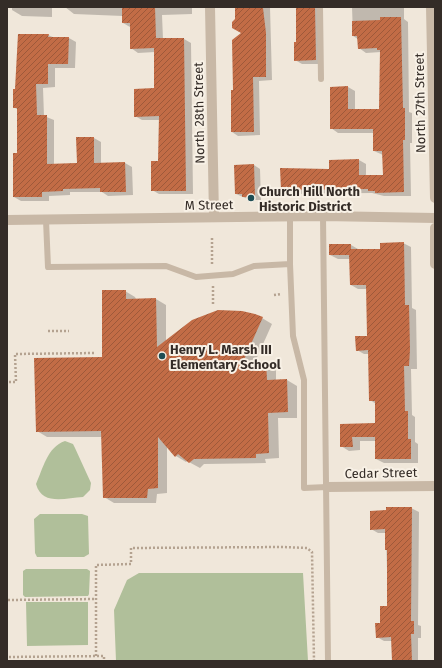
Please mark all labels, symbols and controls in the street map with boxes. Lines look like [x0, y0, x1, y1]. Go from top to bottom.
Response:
street label: North 27th Street [412, 52, 428, 153]
street label: North 28th Street [191, 62, 207, 164]
place label: Church Hill North Historic District [259, 184, 360, 214]
marker: Church Hill North Historic District [246, 193, 256, 203]
street label: M Street [184, 197, 234, 213]
place label: Henry L. Marsh III Elementary School [170, 342, 281, 372]
marker: Henry L. Marsh III Elementary School [157, 351, 167, 361]
street label: Cedar Street [345, 465, 418, 481]

